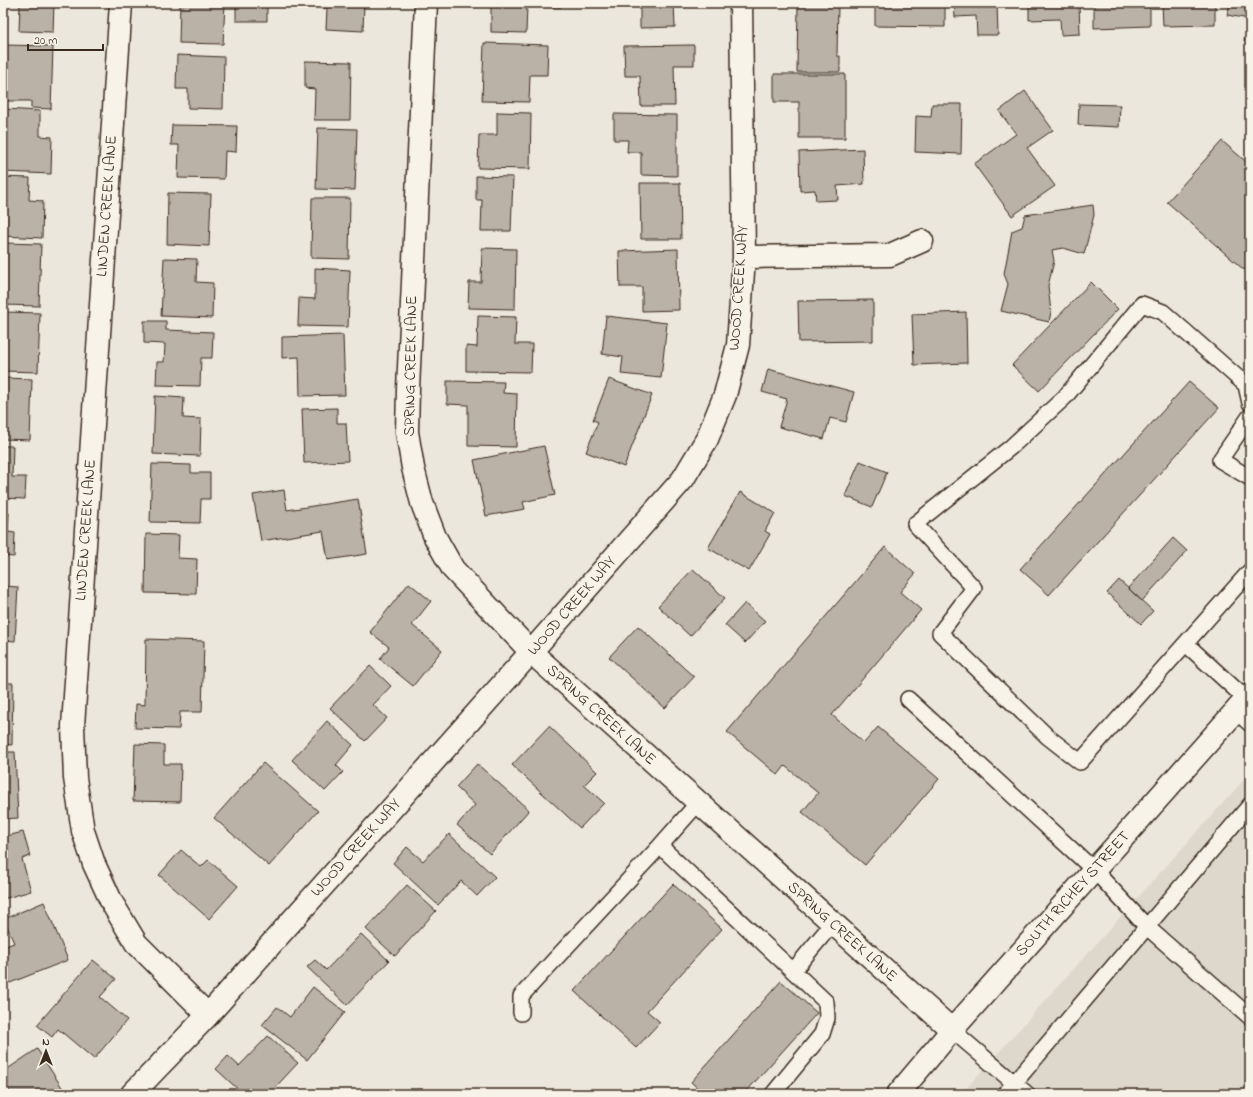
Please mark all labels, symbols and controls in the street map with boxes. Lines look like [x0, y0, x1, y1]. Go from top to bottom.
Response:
scale bar [28, 26, 103, 52]
text: 20 m [34, 32, 57, 50]
street label: LINDEN CREEK LANE [90, 134, 124, 278]
street label: WOOD CREEK WAY [723, 224, 755, 351]
street label: SPRING CREEK LANE [398, 295, 424, 437]
street label: LINDEN CREEK LANE [69, 458, 103, 602]
street label: WOOD CREEK WAY [522, 550, 623, 661]
street label: SPRING CREEK LANE [541, 659, 661, 771]
street label: WOOD CREEK WAY [305, 793, 407, 903]
street label: SOUTH RICHEY STREET [1010, 826, 1136, 962]
street label: SPRING CREEK LANE [782, 876, 902, 988]
north arrow [26, 1031, 66, 1071]
text: N [42, 1034, 50, 1050]

